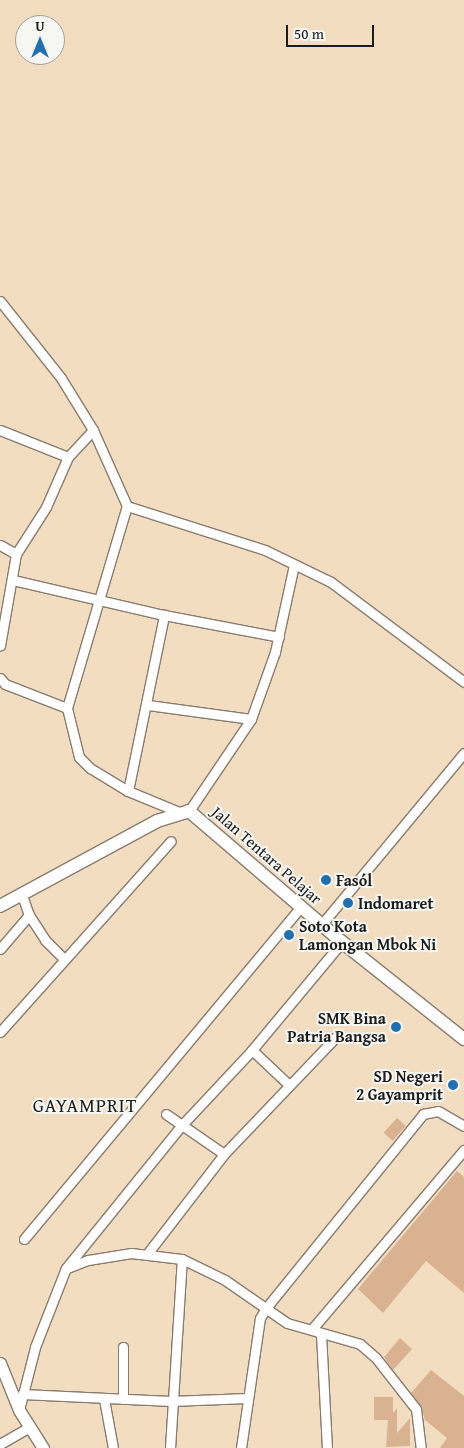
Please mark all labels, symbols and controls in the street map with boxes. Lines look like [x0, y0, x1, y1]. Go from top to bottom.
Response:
north arrow [15, 15, 65, 65]
scale bar [289, 15, 376, 47]
text: U [35, 16, 45, 36]
text: 50 m [294, 23, 324, 44]
street label: Jalan Tentara Pelajar [208, 802, 326, 908]
place label: Fasól [336, 870, 372, 890]
marker: Fasól [320, 874, 332, 886]
place label: Indomaret [358, 893, 433, 913]
marker: Indomaret [342, 897, 354, 909]
place label: Soto Kota Lamongan Mbok Ni [299, 916, 436, 954]
marker: Soto Kota Lamongan Mbok Ni [283, 929, 295, 941]
place label: SMK Bina Patria Bangsa [287, 1008, 386, 1046]
marker: SMK Bina Patria Bangsa [390, 1021, 402, 1033]
place label: SD Negeri 2 Gayamprit [356, 1066, 443, 1104]
marker: SD Negeri 2 Gayamprit [447, 1079, 459, 1091]
district label: GAYAMPRIT [32, 1095, 138, 1117]

